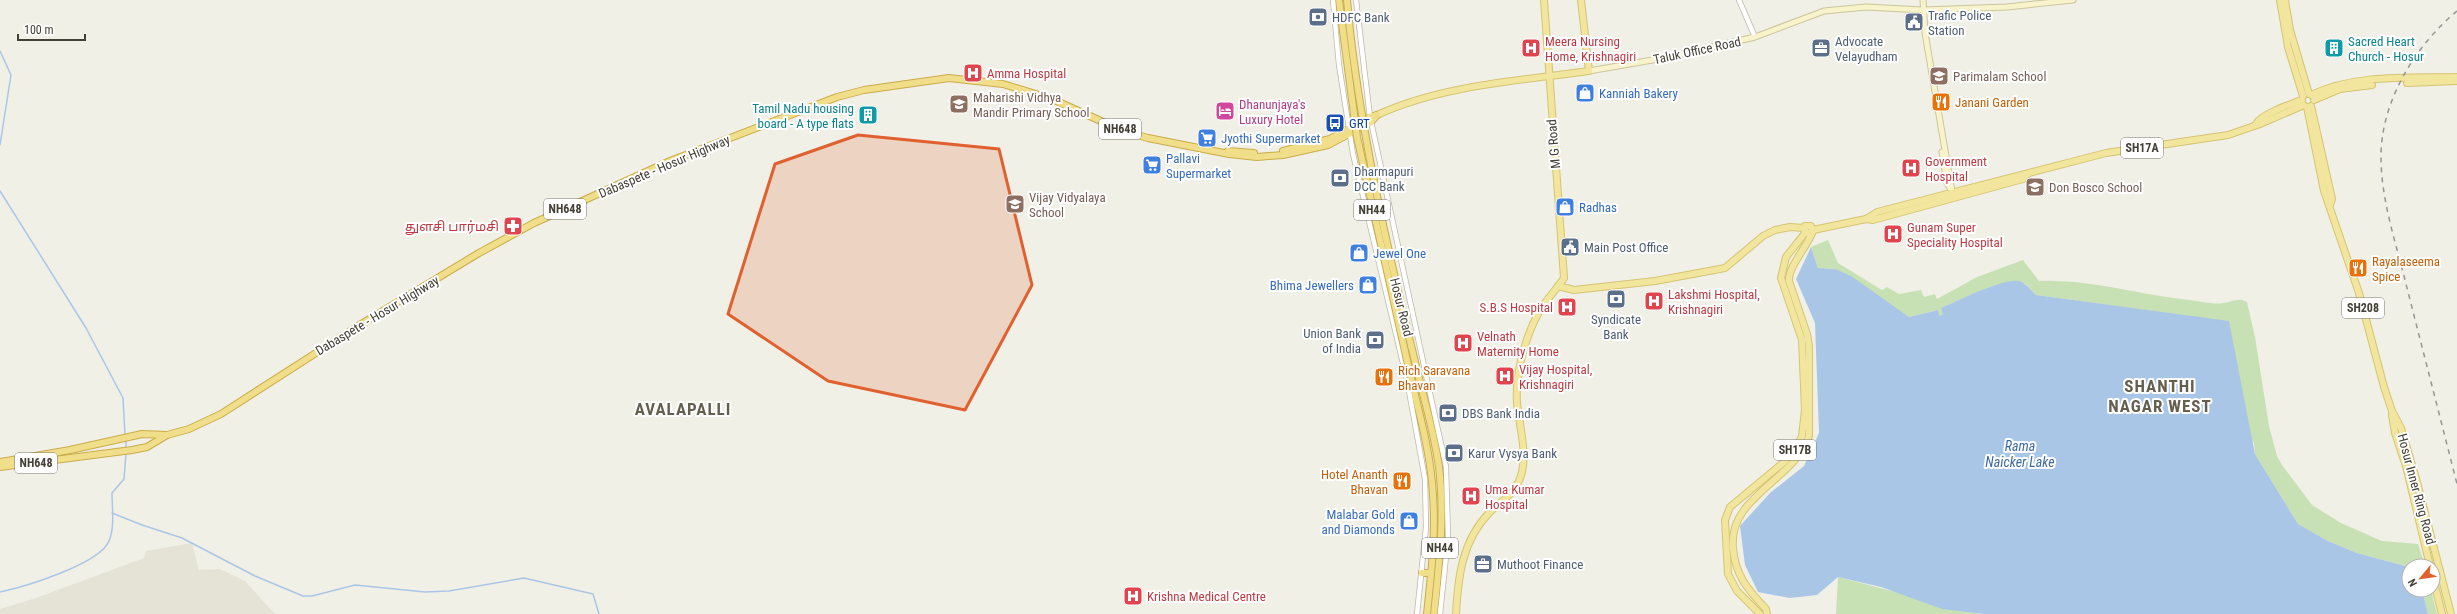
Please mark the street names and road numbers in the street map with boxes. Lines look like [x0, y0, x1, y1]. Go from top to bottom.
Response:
street label: Taluk Office Road [1652, 34, 1742, 67]
road number: NH648 [1099, 119, 1141, 139]
street label: M G Road [1544, 119, 1563, 169]
street label: Dabaspete - Hosur Highway [596, 132, 733, 201]
road number: SH17A [2121, 138, 2163, 158]
road number: NH648 [544, 199, 586, 219]
road number: NH44 [1354, 200, 1390, 220]
street label: Dabaspete - Hosur Highway [313, 272, 442, 358]
street label: Hosur Road [1387, 276, 1416, 338]
road number: SH208 [2342, 298, 2384, 318]
street label: Hosur Inner Ring Road [2394, 432, 2439, 546]
road number: SH17B [1774, 440, 1816, 460]
road number: NH648 [15, 453, 57, 473]
road number: NH44 [1422, 538, 1458, 558]

